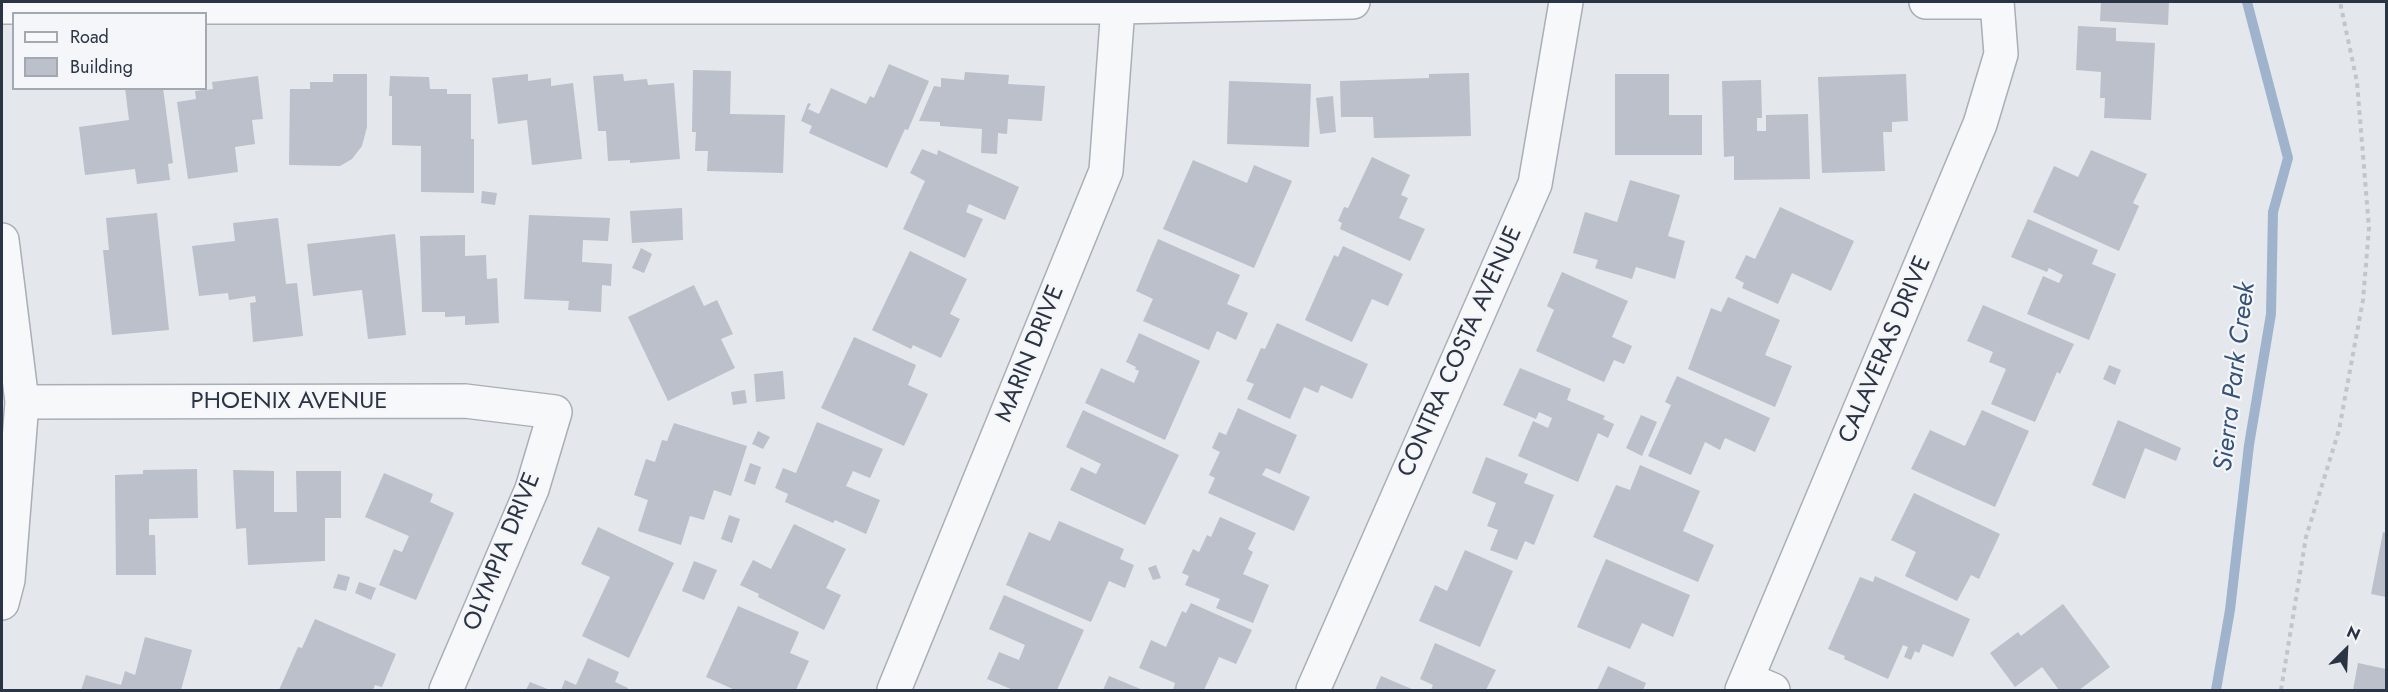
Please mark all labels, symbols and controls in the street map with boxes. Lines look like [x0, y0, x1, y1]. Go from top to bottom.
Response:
legend [12, 12, 207, 90]
text: Road [70, 24, 109, 50]
text: Building [70, 54, 133, 80]
street label: CONTRA COSTA AVENUE [1393, 222, 1529, 482]
street label: CALAVERAS DRIVE [1834, 252, 1938, 448]
street label: MARIN DRIVE [990, 281, 1072, 427]
water label: Sierra Park Creek [2209, 281, 2263, 473]
street label: PHOENIX AVENUE [191, 388, 387, 416]
street label: OLYMPIA DRIVE [458, 469, 548, 635]
north arrow [2316, 620, 2376, 680]
text: N [2343, 620, 2364, 646]

